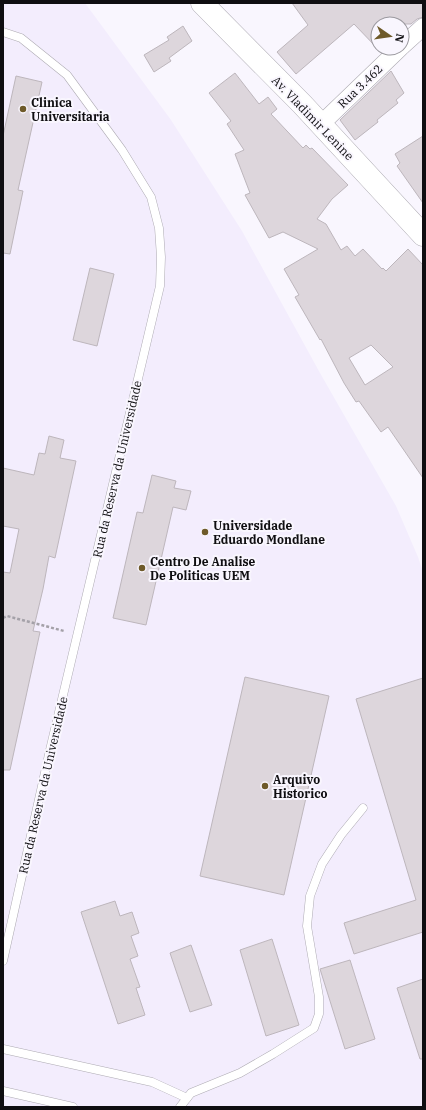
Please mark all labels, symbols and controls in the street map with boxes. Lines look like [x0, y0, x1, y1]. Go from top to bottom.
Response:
north arrow [370, 16, 410, 56]
text: N [392, 32, 408, 44]
street label: Rua 3.462 [334, 61, 386, 111]
street label: Av. Vladimir Lenine [269, 73, 357, 163]
place label: Clinica Universitaria [31, 95, 110, 124]
marker: Clinica Universitaria [18, 104, 28, 114]
street label: Rua da Reserva da Universidade [89, 379, 145, 559]
place label: Universidade Eduardo Mondlane [213, 518, 325, 547]
marker: Universidade Eduardo Mondlane [200, 527, 210, 537]
place label: Centro De Analise De Politicas UEM [150, 554, 256, 583]
marker: Centro De Analise De Politicas UEM [137, 563, 147, 573]
street label: Rua da Reserva da Universidade [15, 695, 71, 875]
place label: Arquivo Historico [273, 772, 328, 801]
marker: Arquivo Historico [260, 781, 270, 791]

